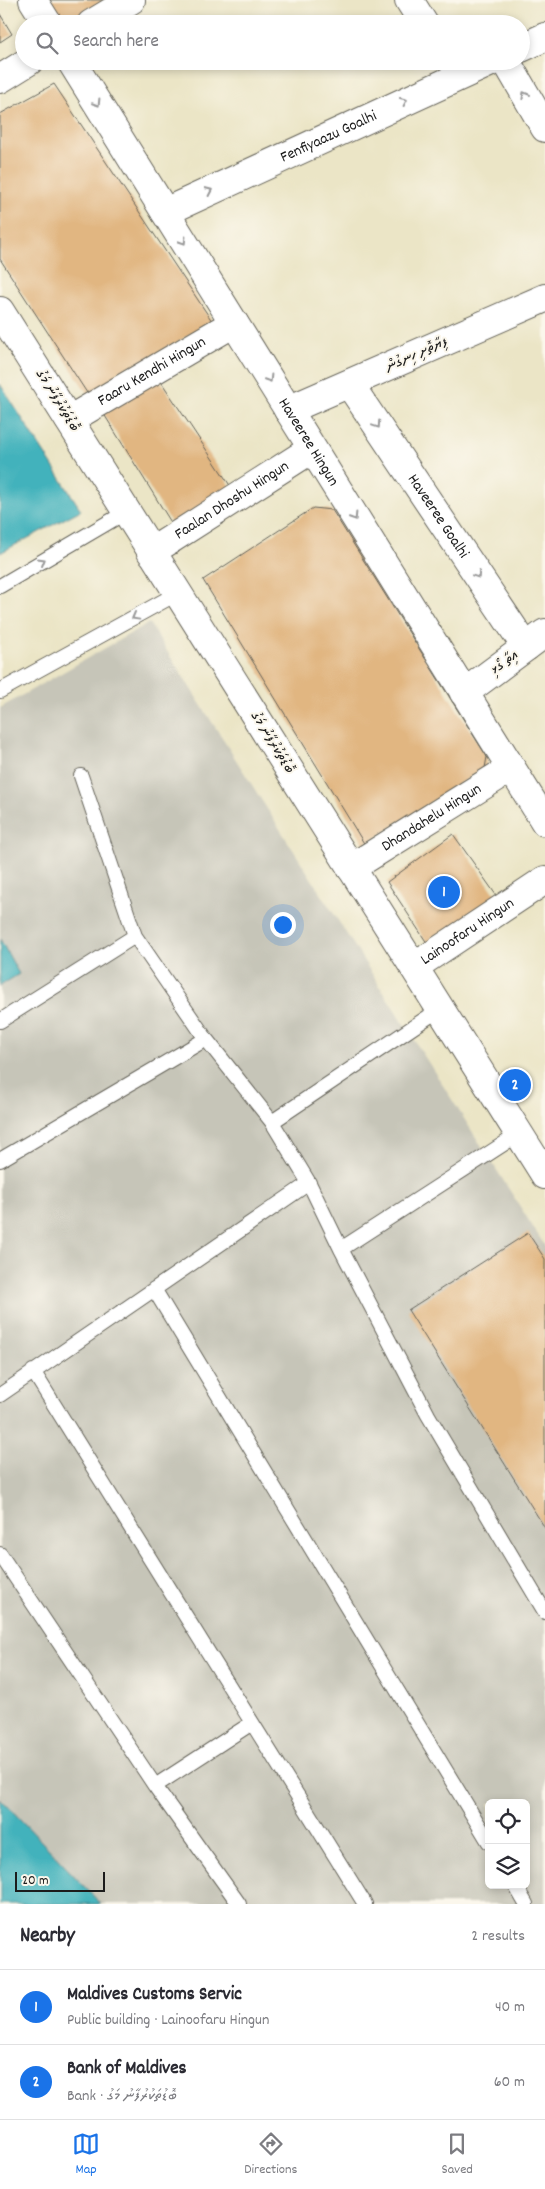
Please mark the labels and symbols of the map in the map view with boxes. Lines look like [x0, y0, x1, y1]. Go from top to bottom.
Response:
one-way arrow [522, 91, 532, 100]
one-way arrow [399, 96, 408, 107]
one-way arrow [91, 97, 100, 106]
street label: Fenfiyaazu Goalhi [276, 105, 381, 169]
one-way arrow [204, 187, 213, 197]
one-way arrow [176, 235, 186, 244]
street label: Faaru Kendhi Hingun [93, 331, 210, 412]
street label: ފިޔާތޮށި ހިނގުން [381, 331, 452, 380]
street label: ބޮޑުތަކުރުފާނު މަގު [28, 365, 85, 437]
one-way arrow [262, 373, 272, 382]
street label: Haveeree Hingun [272, 394, 345, 491]
one-way arrow [371, 419, 380, 429]
street label: Faalan Dhoshu Hingun [170, 455, 294, 545]
street label: Haveeree Goalhi [402, 469, 475, 563]
one-way arrow [348, 511, 358, 520]
one-way arrow [37, 557, 46, 567]
one-way arrow [471, 569, 480, 578]
one-way arrow [131, 610, 140, 620]
street label: އިތާ ގޯޅި [485, 645, 524, 682]
street label: ބޮޑުތަކުރުފާނު މަގު [243, 707, 300, 779]
street label: Dhandahelu Hingun [377, 778, 486, 858]
pin: 1 [428, 873, 460, 911]
street label: Lainoofaru Hingun [416, 892, 519, 971]
your location [270, 912, 296, 938]
pin: 2 [499, 1066, 531, 1104]
scale bar [15, 1869, 105, 1892]

